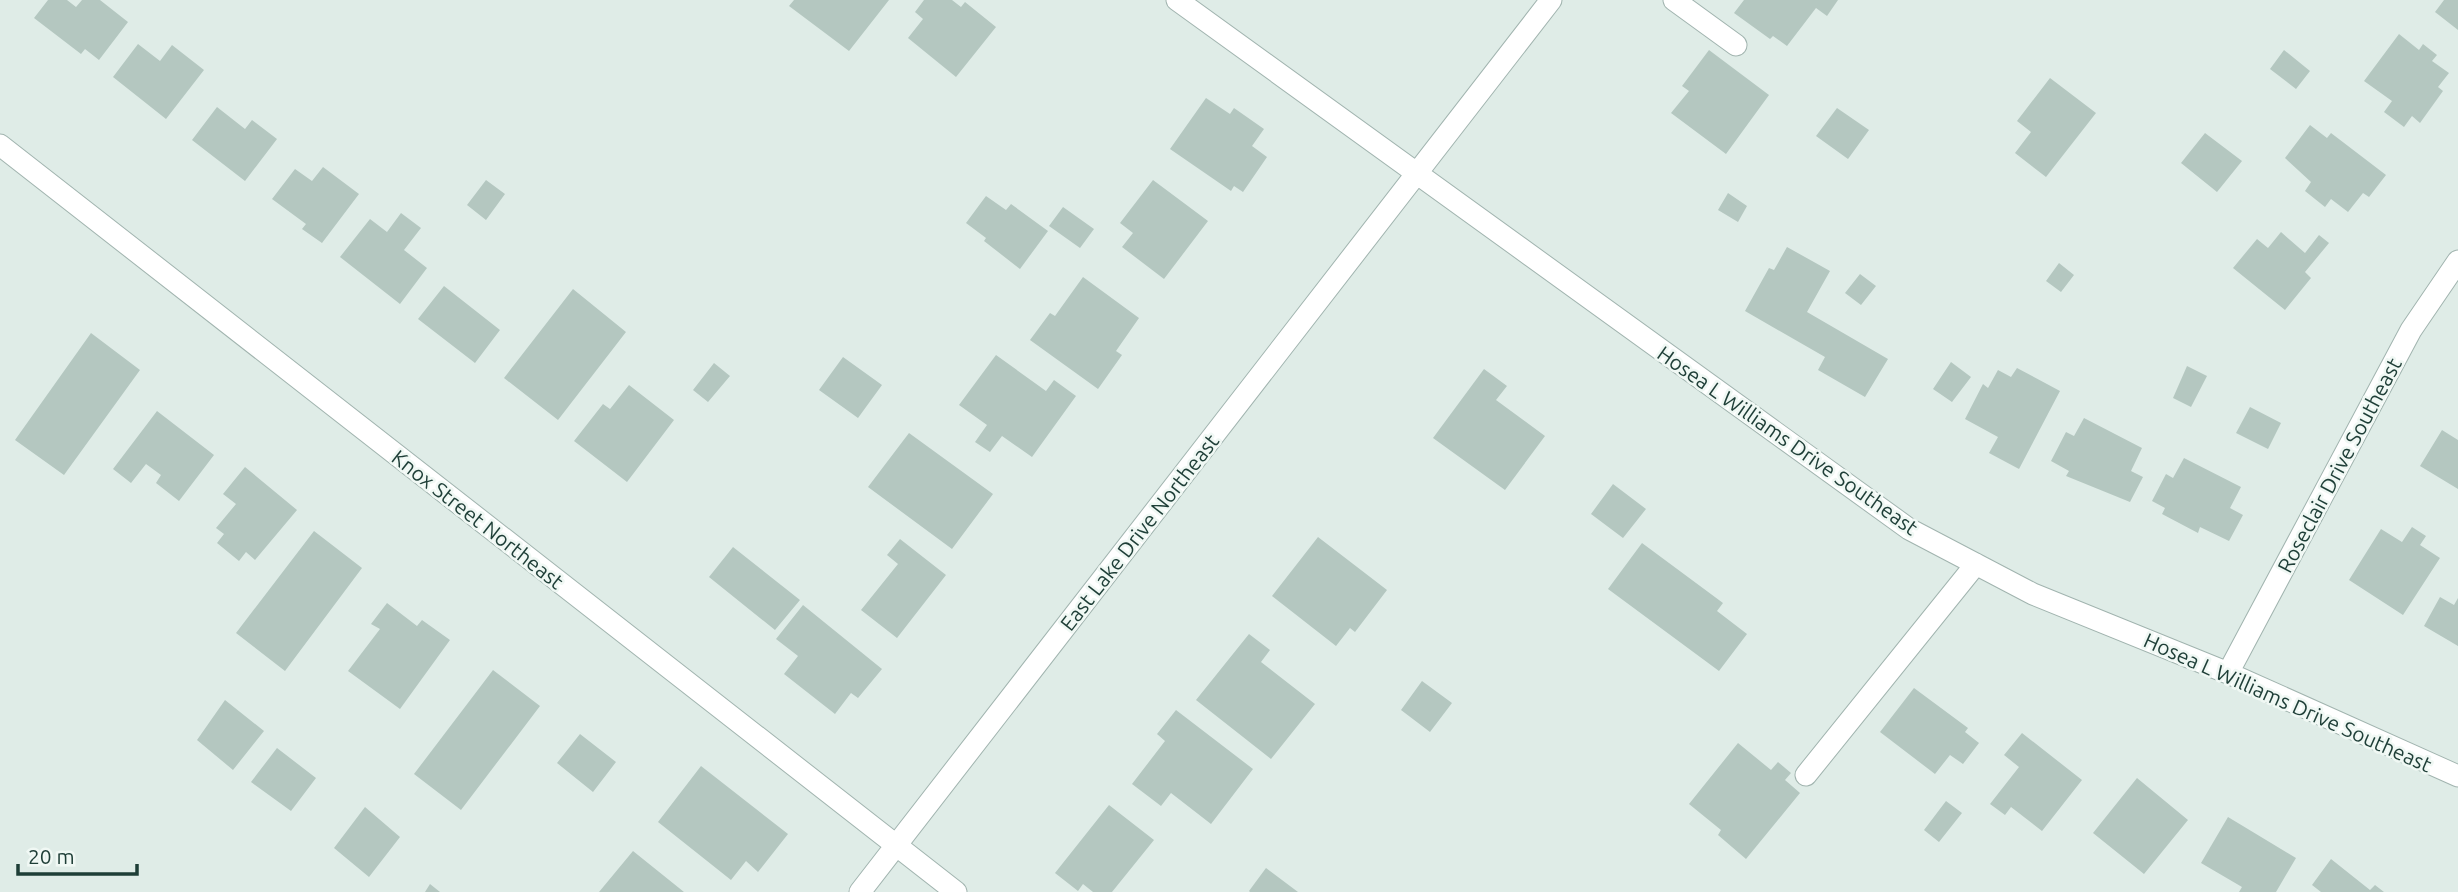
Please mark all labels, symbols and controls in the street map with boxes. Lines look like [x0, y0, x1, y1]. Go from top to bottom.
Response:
street label: Hosea L Williams Drive Southeast [1653, 341, 1923, 539]
street label: Roseclair Drive Southeast [2272, 354, 2406, 576]
street label: East Lake Drive Northeast [1055, 429, 1223, 635]
street label: Knox Street Northeast [387, 445, 569, 593]
street label: Hosea L Williams Drive Southeast [2140, 628, 2436, 776]
scale bar [18, 832, 136, 876]
text: 20 m [28, 844, 75, 868]

